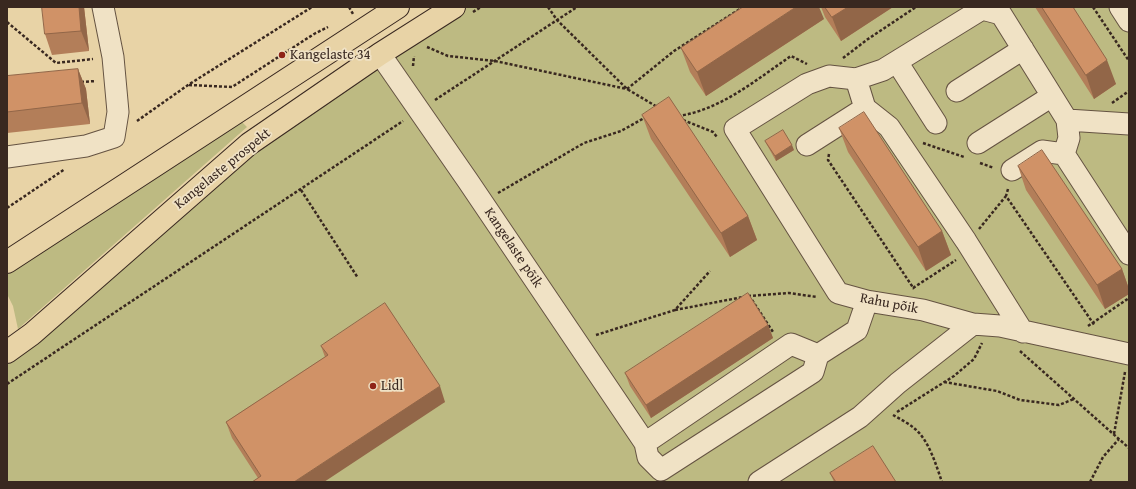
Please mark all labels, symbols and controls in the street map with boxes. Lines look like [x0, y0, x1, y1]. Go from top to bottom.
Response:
place label: Kangelaste 34 [290, 47, 370, 63]
marker: Kangelaste 34 [277, 50, 287, 60]
street label: Kangelaste prospekt [171, 125, 275, 213]
street label: Kangelaste põik [480, 205, 546, 291]
street label: Rahu põik [858, 290, 920, 318]
place label: Lidl [381, 378, 403, 394]
marker: Lidl [368, 381, 378, 391]

